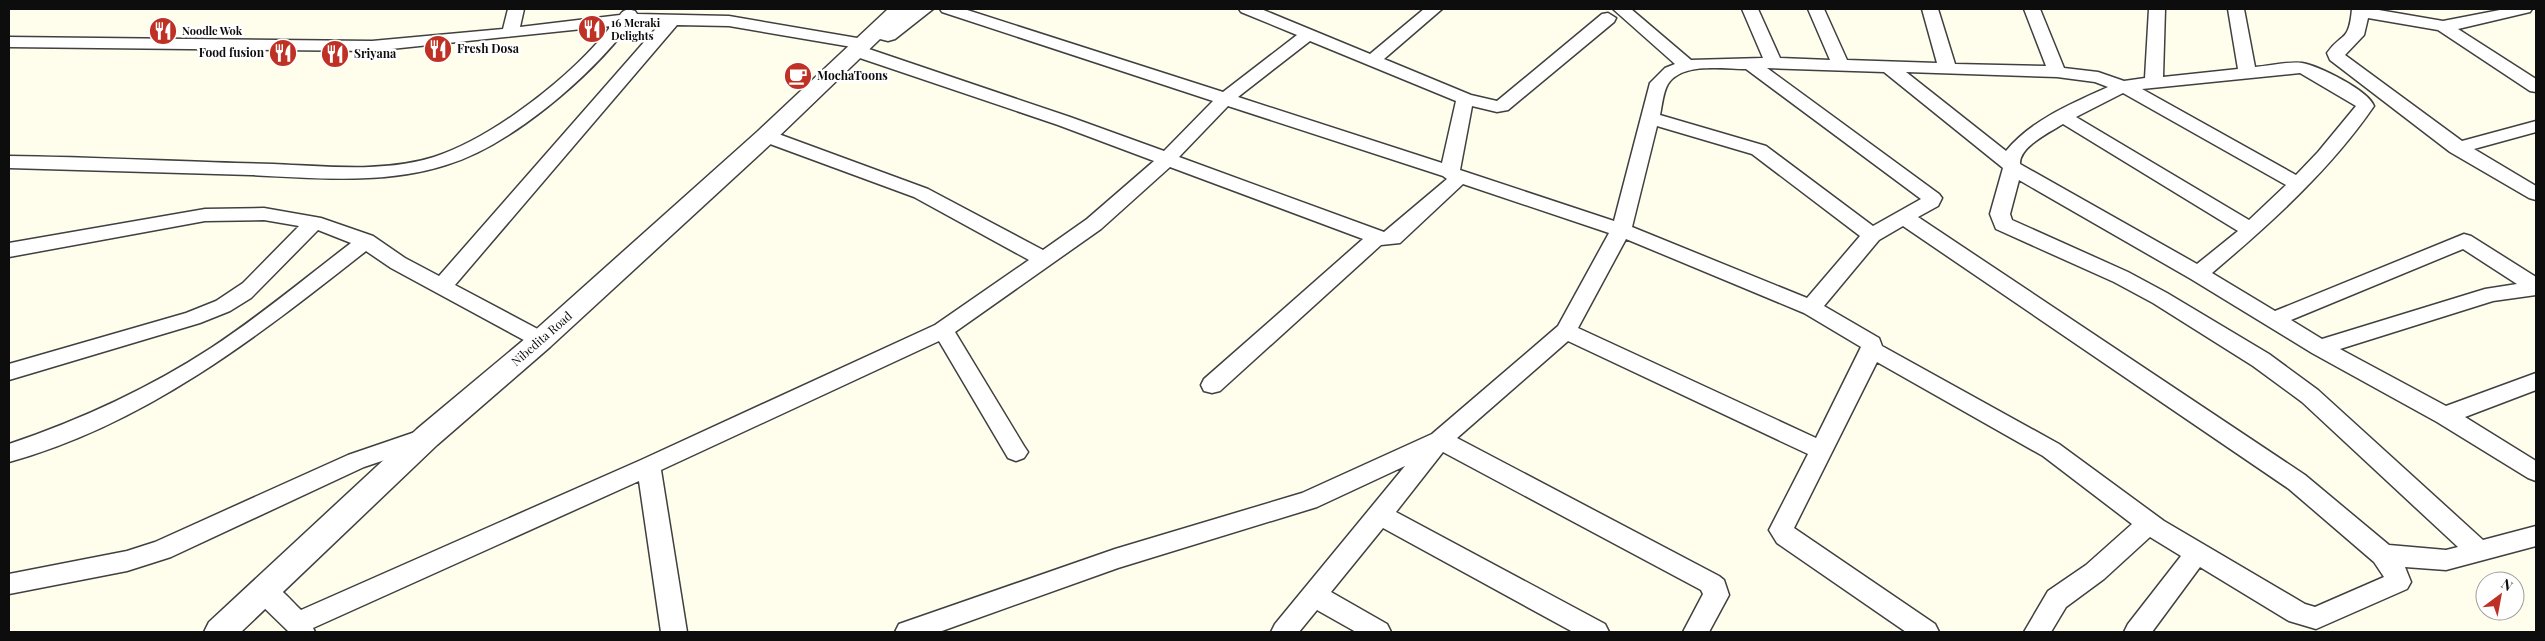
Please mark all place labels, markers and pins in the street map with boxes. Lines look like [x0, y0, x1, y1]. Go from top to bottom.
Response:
restaurant icon: 16 Meraki Delights [577, 14, 607, 44]
place label: 16 Meraki Delights [611, 15, 661, 43]
restaurant icon: Noodle Wok [148, 16, 178, 46]
place label: Noodle Wok [182, 23, 243, 38]
restaurant icon: Fresh Dosa [423, 34, 453, 64]
restaurant icon: Food fusion [268, 38, 298, 68]
restaurant icon: Sriyana [320, 39, 350, 69]
place label: Fresh Dosa [457, 40, 520, 56]
place label: Food fusion [199, 44, 265, 60]
place label: Sriyana [354, 45, 397, 61]
cafe icon: MochaToons [783, 61, 813, 91]
place label: MochaToons [817, 67, 888, 83]

